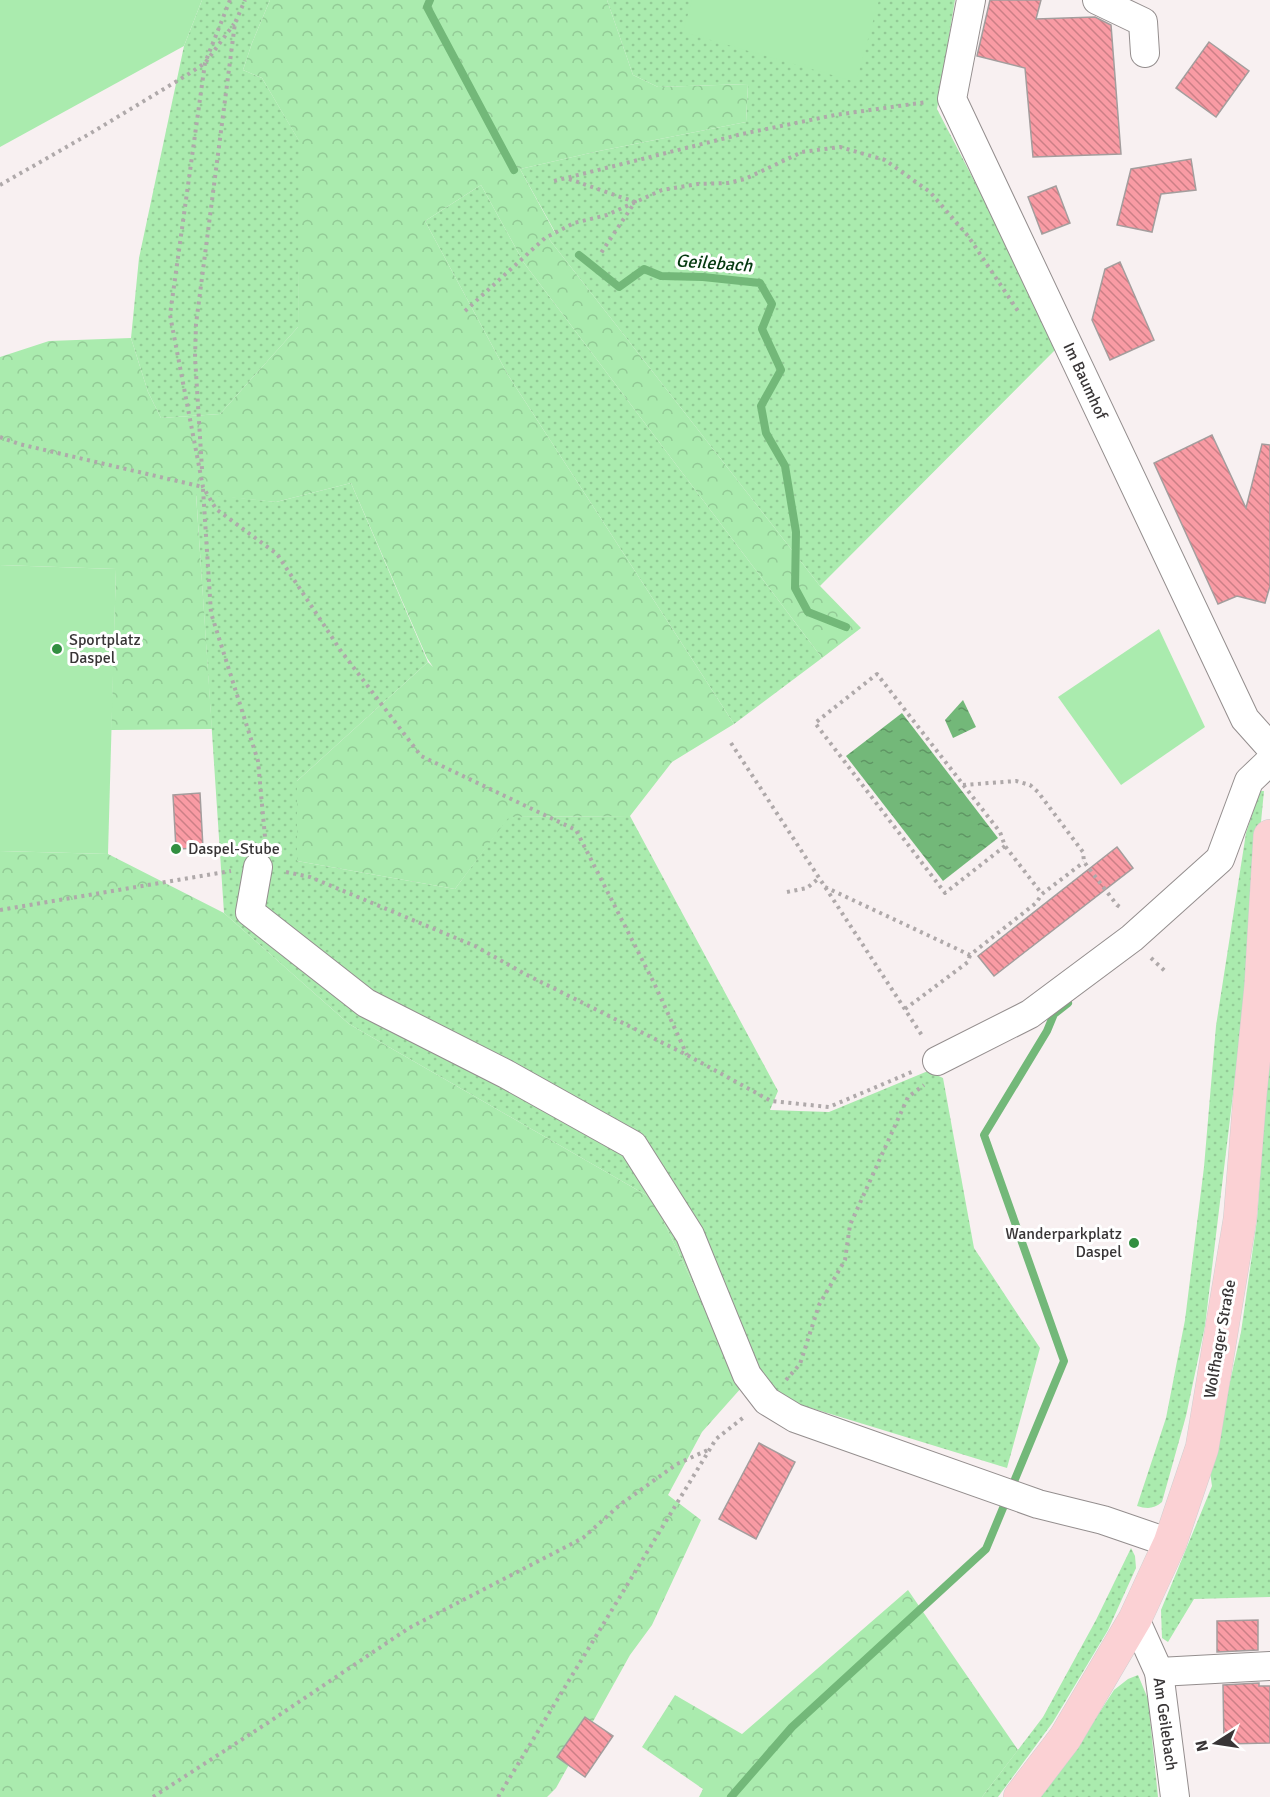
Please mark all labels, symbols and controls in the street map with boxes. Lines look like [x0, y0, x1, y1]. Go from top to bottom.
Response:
water label: Geilebach [675, 249, 754, 277]
street label: Im Baumhof [1058, 339, 1112, 423]
place label: Sportplatz Daspel [69, 630, 141, 668]
marker: Sportplatz Daspel [50, 642, 64, 656]
place label: Daspel-Stube [188, 839, 280, 859]
marker: Daspel-Stube [169, 842, 183, 856]
place label: Wanderparkplatz Daspel [1005, 1224, 1122, 1262]
marker: Wanderparkplatz Daspel [1127, 1236, 1141, 1250]
street label: Wolfhager Straße [1200, 1278, 1240, 1400]
street label: Am Geilebach [1149, 1676, 1181, 1772]
north arrow [1186, 1713, 1246, 1773]
text: N [1191, 1738, 1213, 1753]

